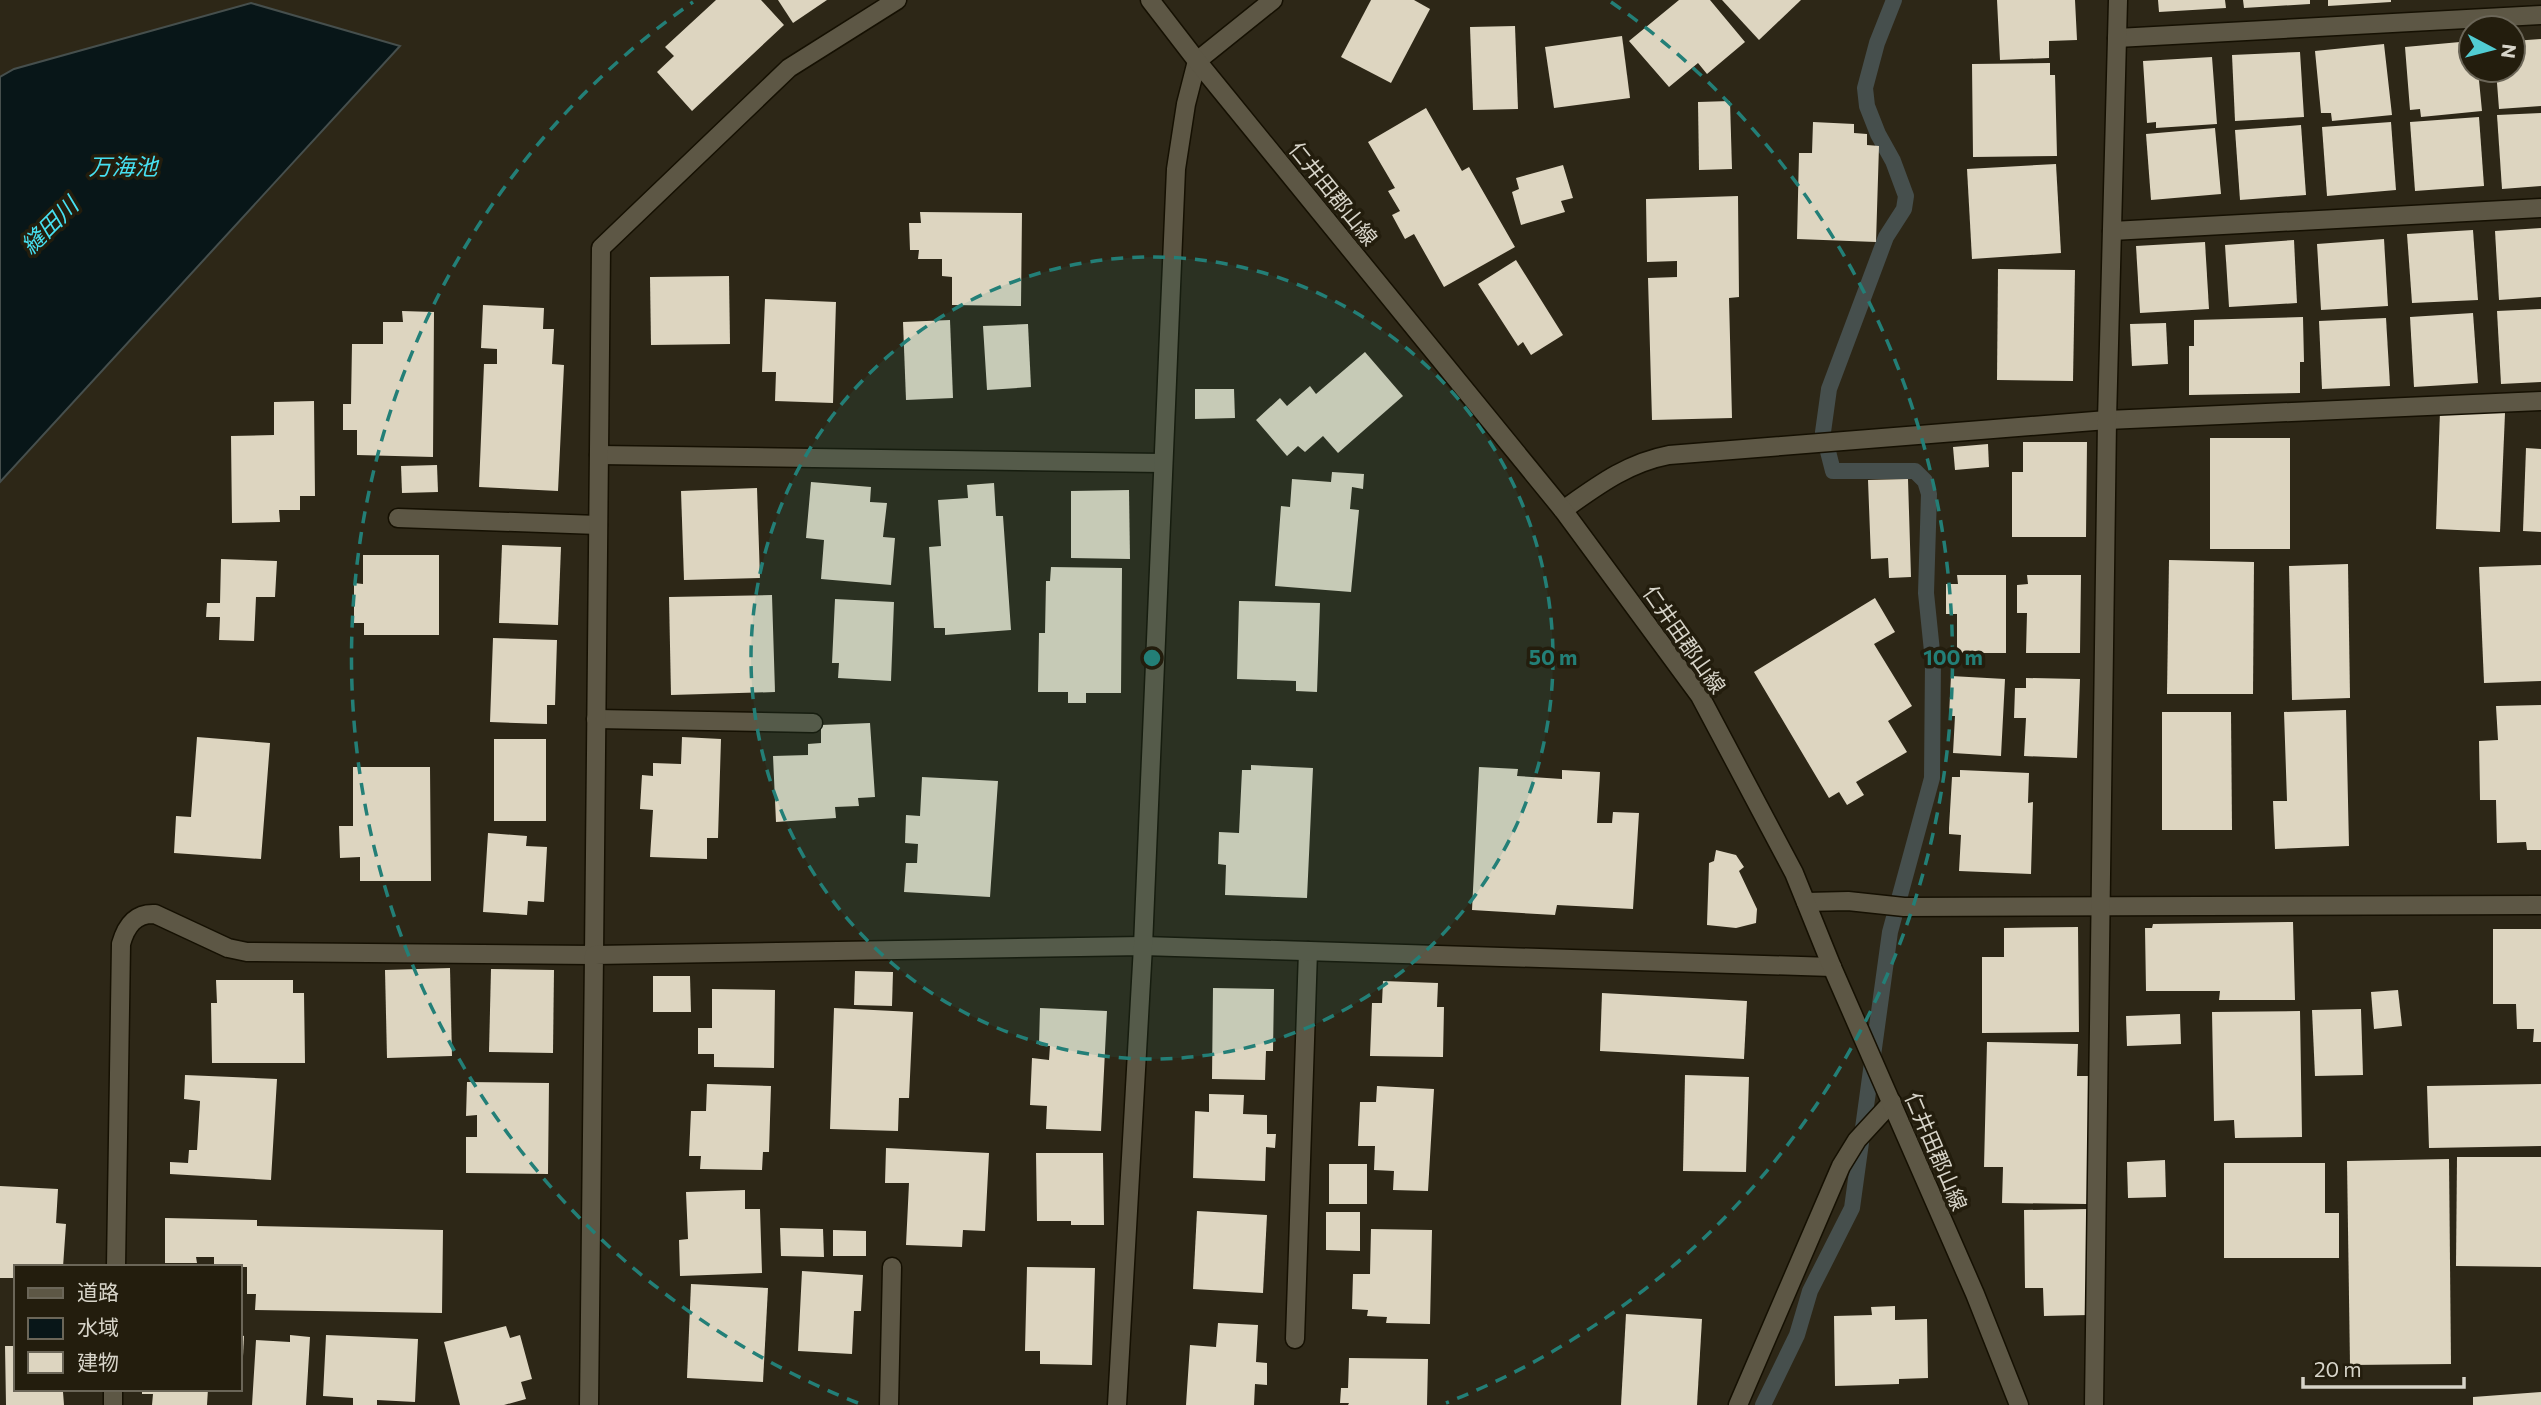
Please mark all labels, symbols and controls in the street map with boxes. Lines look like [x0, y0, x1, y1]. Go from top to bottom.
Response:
north arrow [2457, 14, 2527, 84]
text: N [2497, 43, 2522, 60]
street label: 仁井田郡山線 [1285, 136, 1383, 250]
water label: 万海池 [89, 152, 160, 180]
water label: 縫田川 [15, 189, 85, 259]
street label: 仁井田郡山線 [1639, 580, 1731, 698]
text: 50 m [1529, 644, 1577, 669]
text: 100 m [1923, 644, 1983, 669]
centre of rings [1140, 646, 1164, 670]
street label: 仁井田郡山線 [1901, 1088, 1973, 1214]
legend [14, 1265, 242, 1391]
text: 道路 [77, 1279, 119, 1304]
text: 水域 [77, 1314, 119, 1339]
scale bar [2303, 1346, 2464, 1390]
text: 建物 [77, 1349, 119, 1374]
text: 20 m [2314, 1356, 2362, 1381]

